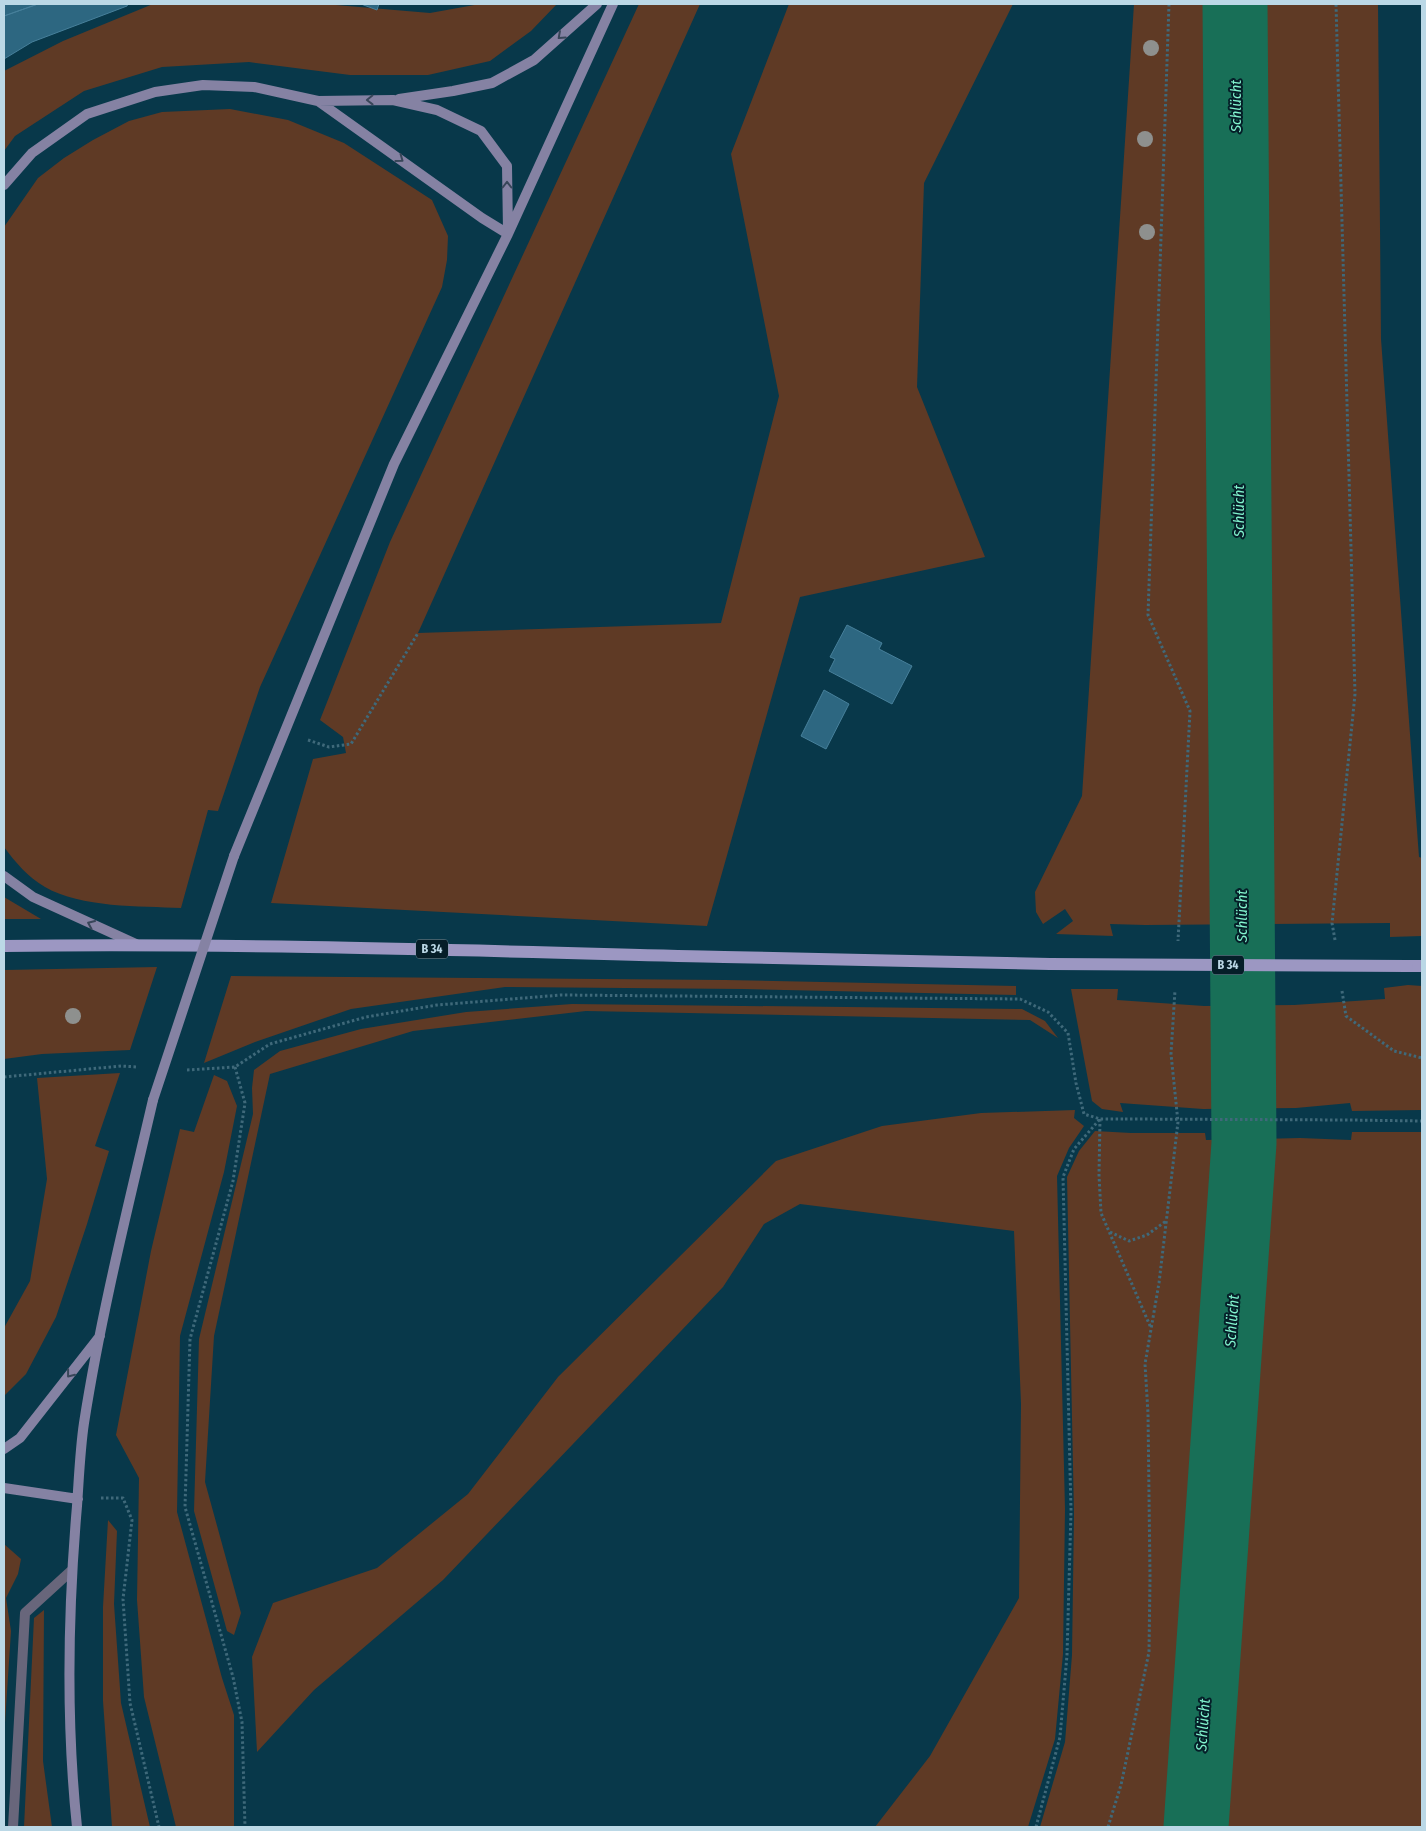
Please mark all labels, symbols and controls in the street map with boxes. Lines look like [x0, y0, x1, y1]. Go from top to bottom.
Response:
one-way arrow [557, 30, 566, 39]
water label: Schlücht [1227, 80, 1245, 133]
one-way arrow [366, 95, 374, 105]
one-way arrow [394, 153, 404, 162]
one-way arrow [502, 181, 512, 189]
water label: Schlücht [1230, 485, 1248, 538]
water label: Schlücht [1233, 890, 1251, 943]
one-way arrow [87, 920, 96, 931]
road number: B 34 [416, 940, 448, 959]
road number: B 34 [1212, 956, 1244, 974]
water label: Schlücht [1221, 1294, 1243, 1349]
one-way arrow [68, 1368, 76, 1377]
water label: Schlücht [1192, 1698, 1214, 1753]

